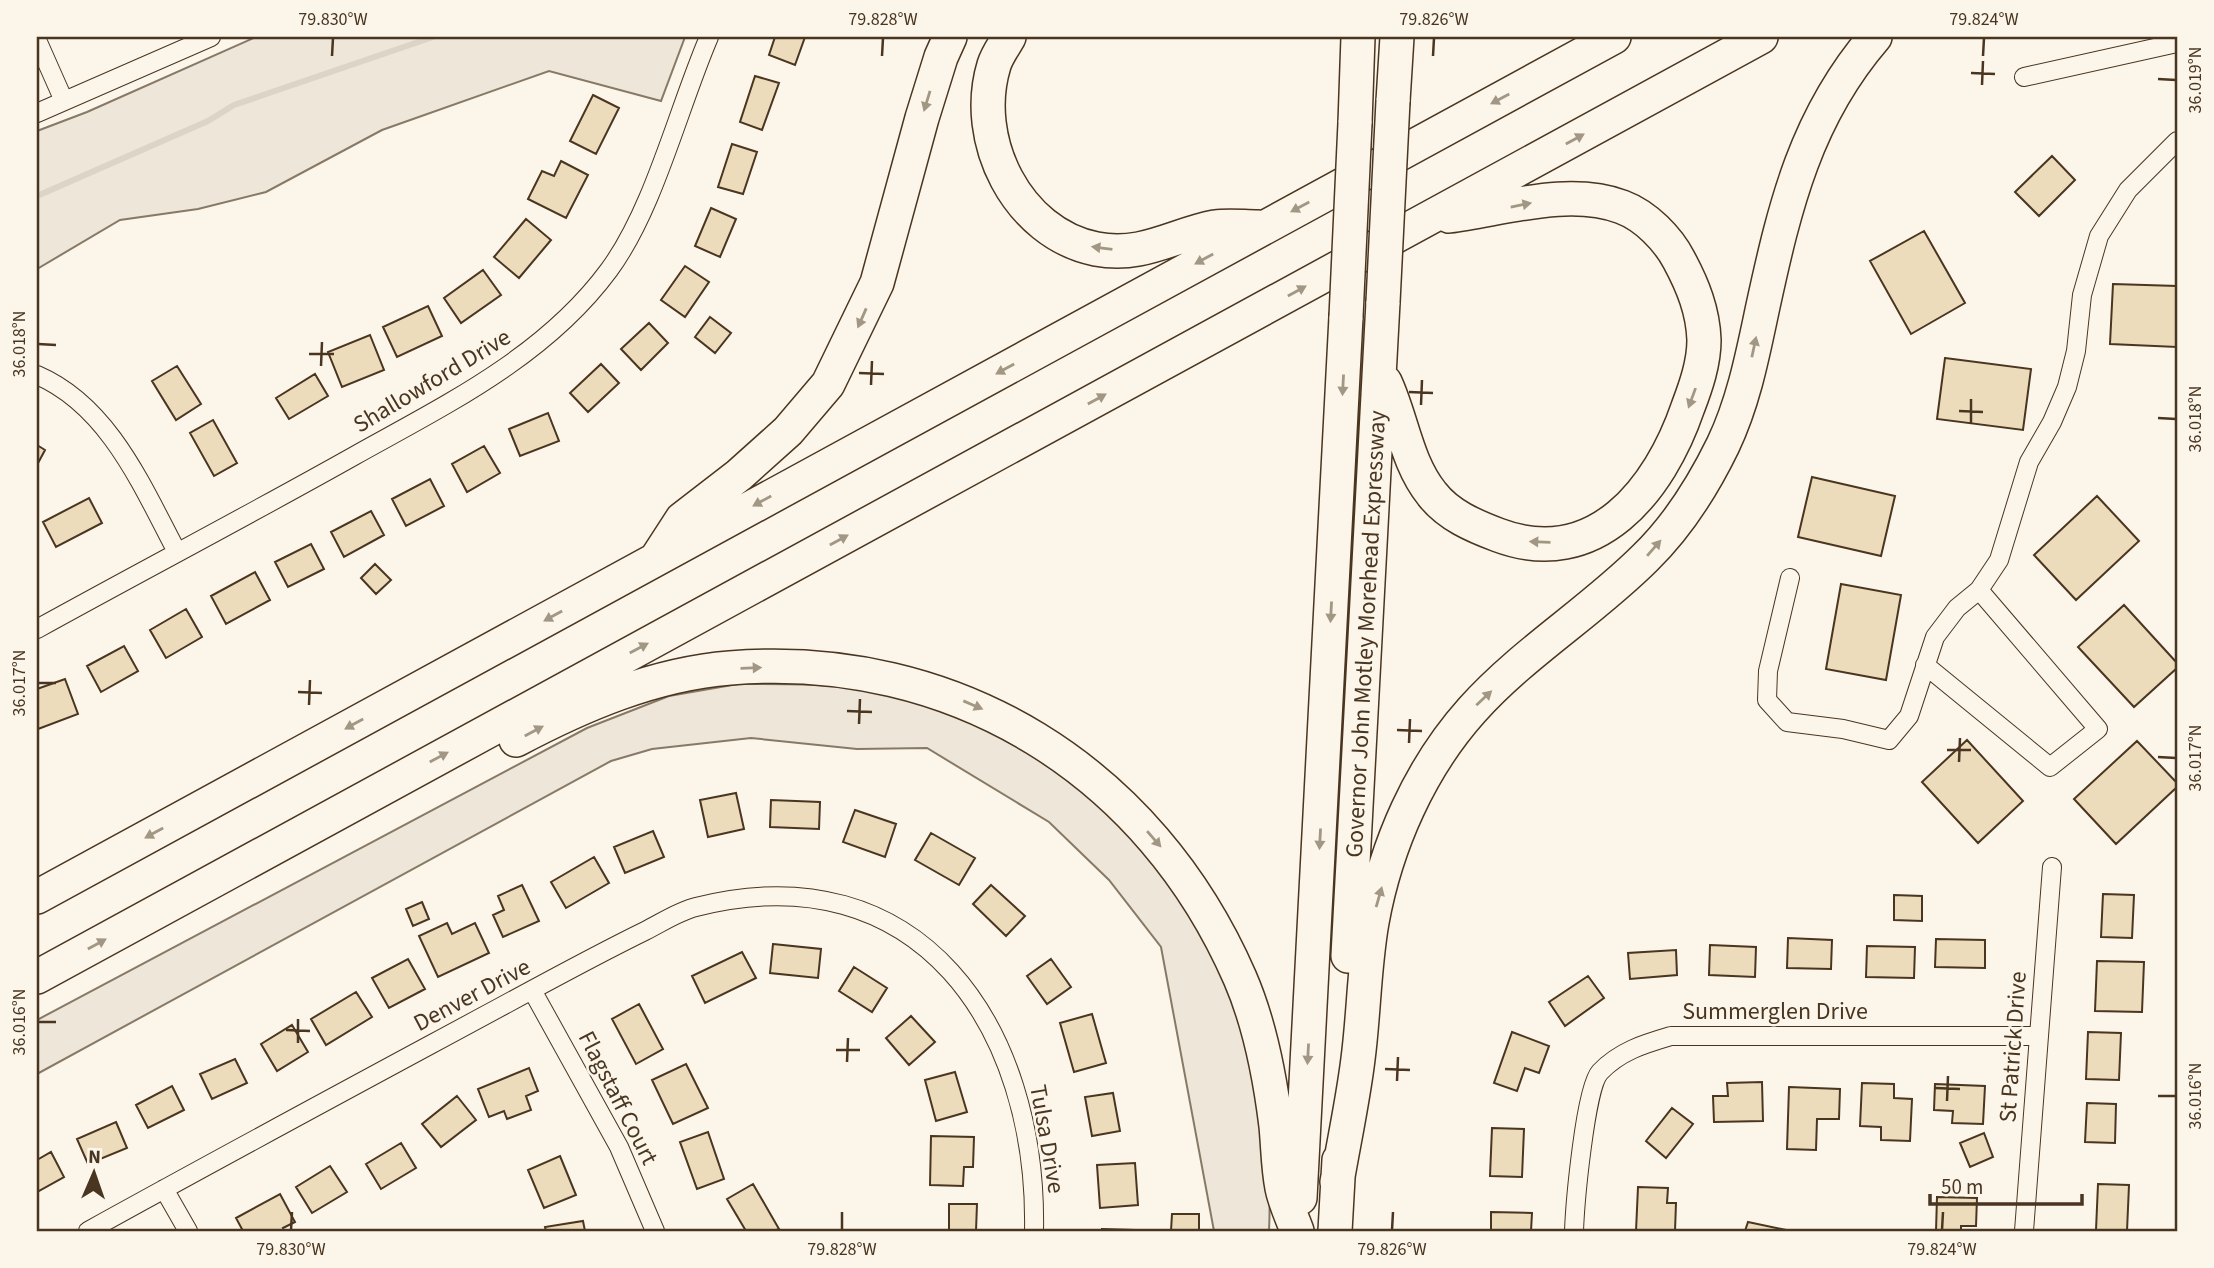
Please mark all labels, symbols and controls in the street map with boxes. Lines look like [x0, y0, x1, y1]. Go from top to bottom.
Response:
text: 79.830°W [298, 7, 368, 32]
text: 79.828°W [848, 7, 918, 32]
text: 79.826°W [1399, 7, 1469, 32]
text: 79.824°W [1949, 7, 2019, 32]
text: 36.019°N [2183, 47, 2208, 113]
one-way arrow [922, 91, 932, 112]
one-way arrow [1490, 93, 1510, 105]
one-way arrow [1566, 133, 1586, 145]
one-way arrow [1510, 200, 1532, 211]
one-way arrow [1290, 201, 1310, 213]
one-way arrow [1091, 242, 1113, 253]
one-way arrow [1194, 254, 1214, 265]
one-way arrow [1287, 285, 1307, 296]
one-way arrow [856, 308, 868, 328]
text: 36.018°N [7, 311, 32, 377]
street label: Shallowford Drive [347, 320, 517, 442]
one-way arrow [1749, 336, 1760, 358]
one-way arrow [995, 363, 1014, 375]
one-way arrow [1337, 374, 1348, 396]
text: 36.018°N [2183, 386, 2208, 452]
one-way arrow [1686, 387, 1697, 408]
one-way arrow [1087, 393, 1107, 405]
street label: Governor John Motley Morehead Expressway [1337, 409, 1395, 859]
one-way arrow [752, 496, 772, 507]
one-way arrow [830, 534, 849, 546]
one-way arrow [1528, 536, 1550, 548]
one-way arrow [1646, 539, 1662, 557]
one-way arrow [1326, 601, 1337, 623]
one-way arrow [543, 609, 563, 621]
one-way arrow [630, 643, 650, 655]
text: 36.017°N [7, 650, 32, 716]
one-way arrow [740, 662, 762, 673]
one-way arrow [1475, 691, 1492, 707]
one-way arrow [963, 699, 983, 711]
one-way arrow [343, 718, 363, 730]
one-way arrow [524, 725, 544, 737]
text: 36.017°N [2183, 725, 2208, 791]
one-way arrow [429, 751, 449, 762]
one-way arrow [144, 827, 163, 839]
one-way arrow [1314, 828, 1325, 850]
one-way arrow [1146, 831, 1161, 848]
one-way arrow [1374, 886, 1385, 908]
one-way arrow [87, 938, 106, 950]
street label: Denver Drive [407, 950, 537, 1040]
street label: St Patrick Drive [1990, 970, 2036, 1124]
text: 36.016°N [7, 989, 32, 1055]
street label: Summerglen Drive [1682, 994, 1868, 1029]
street label: Flagstaff Court [569, 1025, 667, 1171]
one-way arrow [1302, 1043, 1313, 1065]
text: 36.016°N [2183, 1063, 2208, 1129]
street label: Tulsa Drive [1020, 1082, 1074, 1196]
north arrow [60, 1138, 130, 1208]
text: N [88, 1144, 101, 1171]
scale bar [1930, 1163, 2083, 1207]
text: 50 m [1941, 1172, 1983, 1202]
text: 79.830°W [256, 1237, 326, 1262]
text: 79.828°W [807, 1237, 877, 1262]
text: 79.826°W [1357, 1237, 1427, 1262]
text: 79.824°W [1907, 1237, 1977, 1262]

